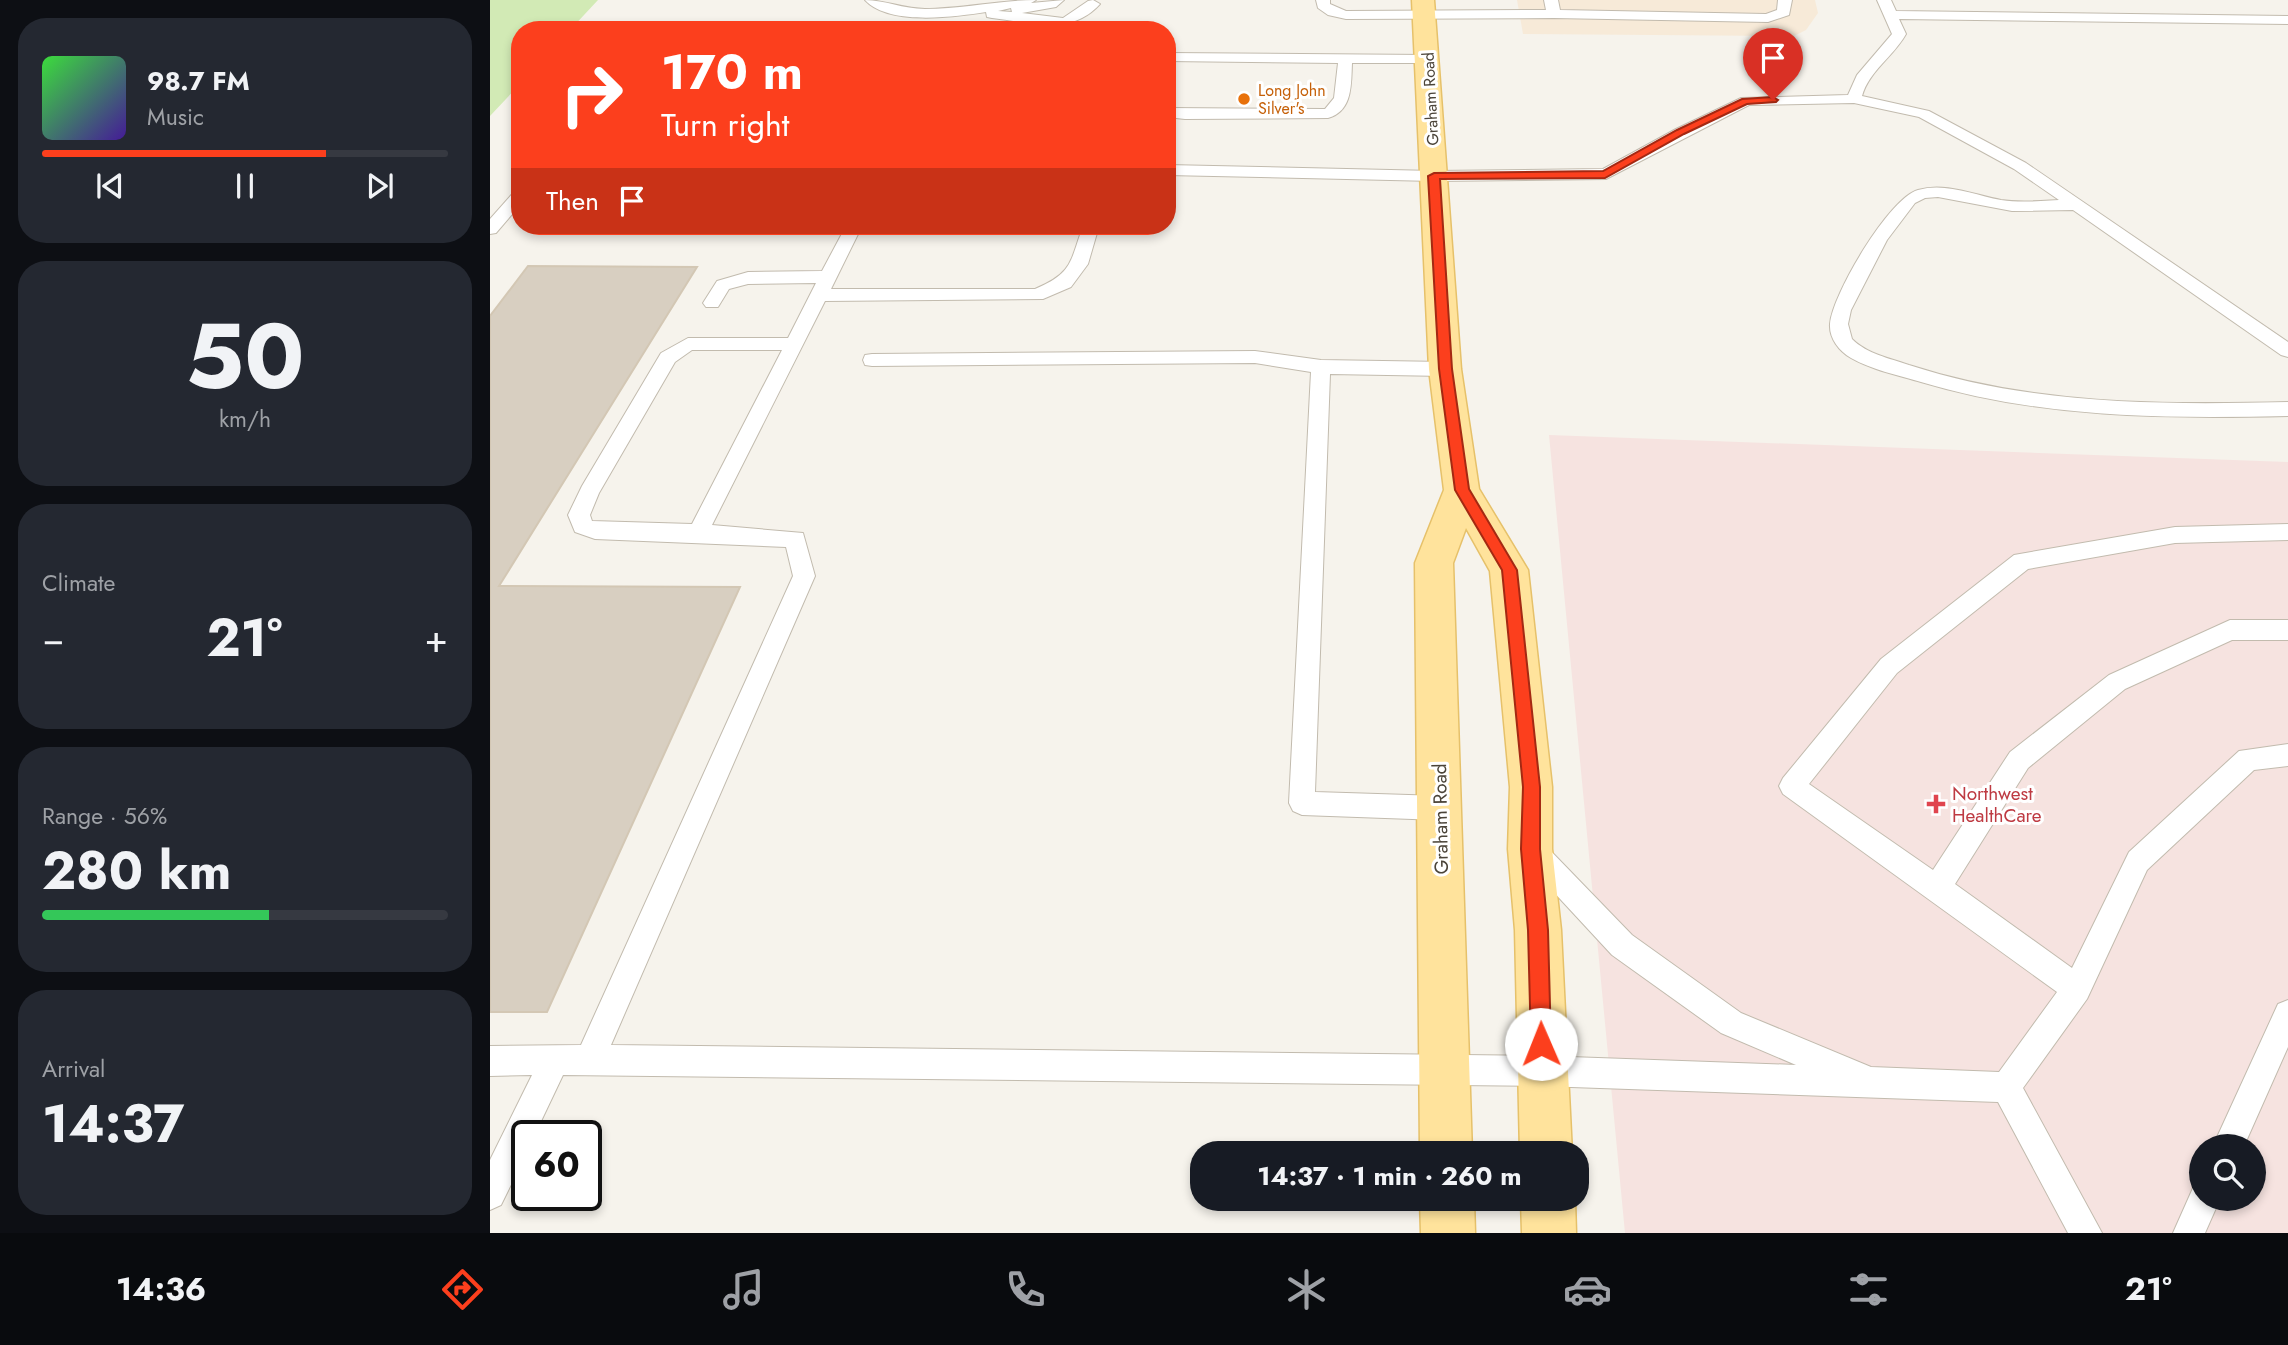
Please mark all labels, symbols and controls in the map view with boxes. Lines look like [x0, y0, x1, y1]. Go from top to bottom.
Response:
pin [1743, 28, 1803, 100]
text: 170 m [661, 37, 803, 107]
icon: arrive [1754, 39, 1792, 77]
icon: right [546, 49, 637, 140]
street label: Graham Road [1417, 52, 1444, 146]
text: 98.7 FM [147, 62, 250, 100]
place label: Long John Silver's [1258, 79, 1326, 120]
marker: Long John Silver's [1236, 91, 1252, 107]
text: Music [147, 100, 204, 134]
text: Turn right [661, 102, 790, 148]
icon: previous [91, 167, 129, 205]
icon: pause [226, 167, 264, 205]
icon: next [361, 167, 399, 205]
text: Then [546, 182, 599, 220]
icon: arrive [613, 182, 651, 220]
text: 50 [186, 291, 304, 422]
text: km/h [219, 402, 271, 436]
text: Climate [42, 566, 115, 600]
text: 21° [207, 600, 283, 676]
text: − [42, 611, 64, 666]
text: + [425, 611, 448, 666]
street label: Graham Road [1426, 763, 1455, 875]
place label: Northwest HealthCare [1952, 780, 2042, 829]
marker: Northwest HealthCare [1926, 794, 1946, 814]
text: Range · 56% [42, 799, 167, 833]
text: 280 km [42, 833, 231, 909]
position arrow [1504, 1007, 1578, 1081]
text: Arrival [42, 1052, 105, 1086]
text: 14:37 [42, 1086, 184, 1162]
speed limit sign: 60 [511, 1120, 602, 1211]
map controls [2189, 1134, 2266, 1211]
button: search [2189, 1134, 2266, 1211]
text: 14:37 · 1 min · 260 m [1257, 1157, 1522, 1195]
icon: directions [438, 1265, 487, 1314]
icon: music [719, 1265, 768, 1314]
icon: phone [1001, 1265, 1050, 1314]
icon: climate [1282, 1265, 1331, 1314]
icon: car [1563, 1265, 1612, 1314]
icon: filters [1844, 1265, 1893, 1314]
text: 14:36 [116, 1266, 206, 1312]
text: 21° [2125, 1266, 2172, 1312]

